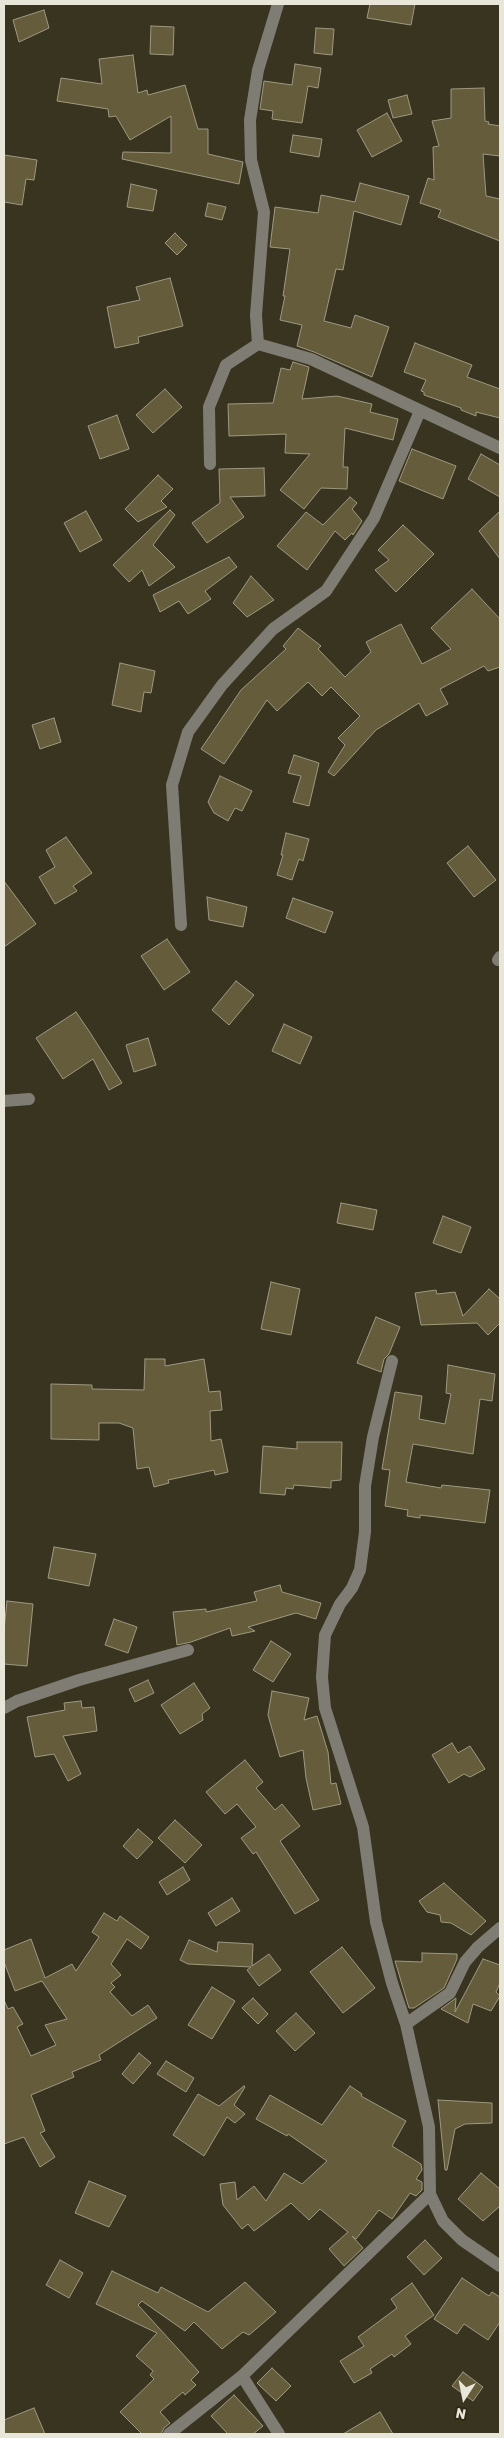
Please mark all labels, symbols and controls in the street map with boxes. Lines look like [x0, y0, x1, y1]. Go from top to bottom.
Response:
north arrow [439, 2373, 489, 2423]
text: N [454, 2404, 468, 2423]

